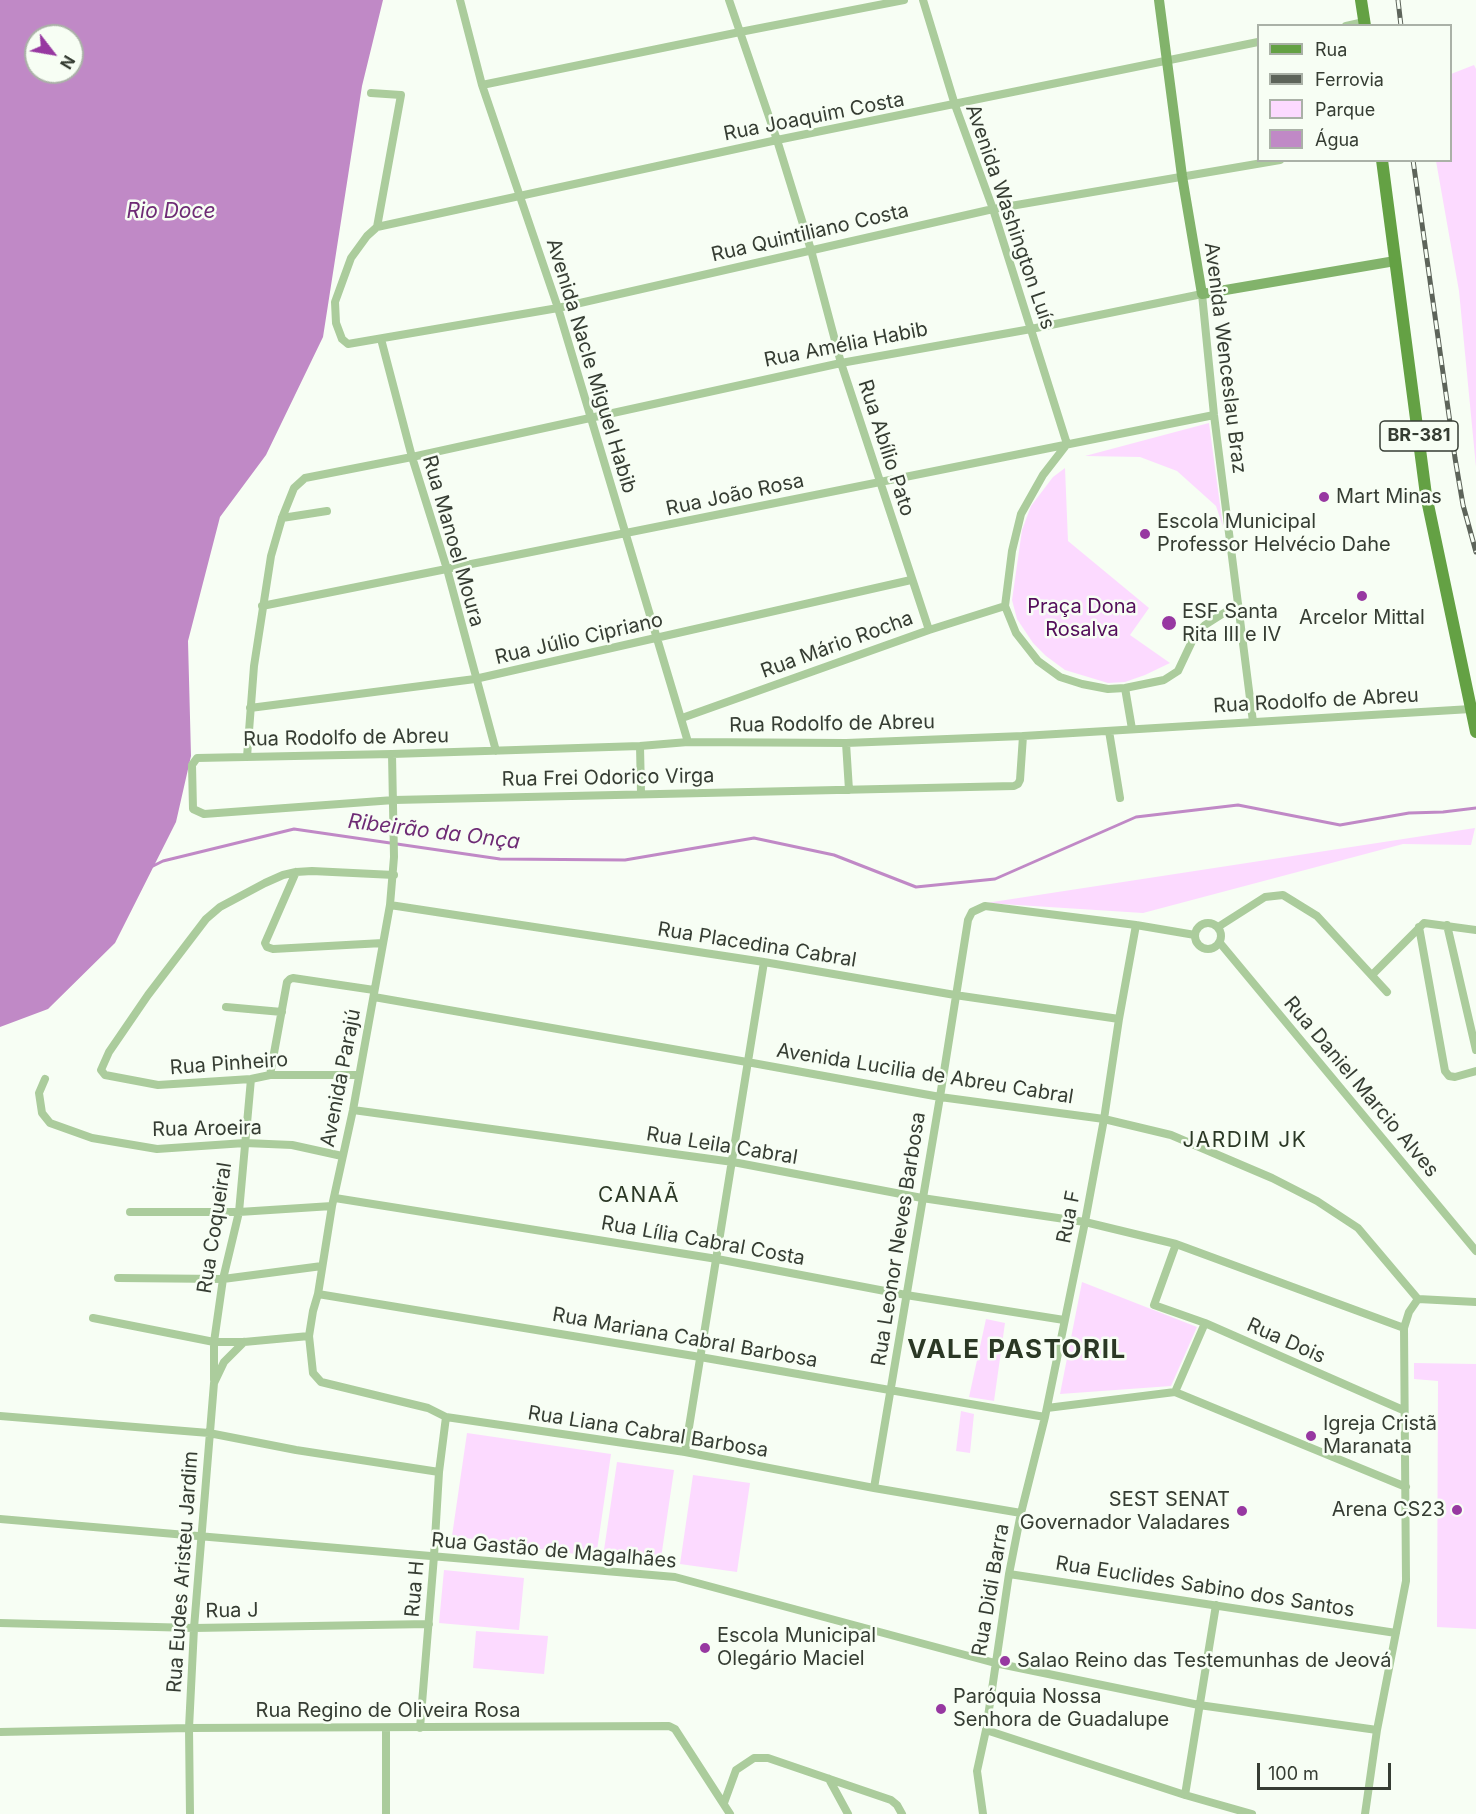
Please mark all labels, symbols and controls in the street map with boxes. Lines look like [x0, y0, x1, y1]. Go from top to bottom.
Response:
north arrow [24, 24, 84, 84]
legend [1257, 24, 1452, 162]
text: Rua [1315, 39, 1347, 60]
text: N [56, 52, 79, 73]
text: Ferrovia [1315, 69, 1384, 90]
street label: Rua Joaquim Costa [722, 88, 906, 146]
text: Parque [1315, 99, 1375, 120]
street label: Avenida Washington Luís [960, 101, 1060, 333]
text: Água [1315, 129, 1359, 150]
water label: Rio Doce [127, 199, 215, 225]
street label: Rua Quintiliano Costa [709, 199, 911, 267]
street label: Avenida Nacle Miguel Habib [541, 236, 641, 496]
street label: Avenida Wenceslau Braz [1199, 241, 1251, 475]
street label: Rua Amélia Habib [762, 317, 930, 373]
street label: Rua Abílio Pato [853, 377, 919, 519]
road number: BR-381 [1380, 421, 1458, 451]
street label: Rua Manoel Moura [417, 452, 489, 630]
street label: Rua João Rosa [664, 469, 806, 521]
place label: Mart Minas [1336, 485, 1442, 509]
marker: Mart Minas [1317, 490, 1331, 504]
place label: Escola Municipal Professor Helvécio Dahe [1157, 510, 1391, 557]
marker: Escola Municipal Professor Helvécio Dahe [1138, 527, 1152, 541]
marker: Arcelor Mittal [1355, 589, 1369, 603]
park label: Praça Dona Rosalva [1027, 595, 1137, 642]
place label: ESF Santa Rita III e IV [1182, 600, 1281, 647]
street label: Rua Mário Rocha [758, 606, 916, 684]
place label: Arcelor Mittal [1299, 606, 1425, 630]
street label: Rua Júlio Cipriano [493, 608, 665, 670]
marker: ESF Santa Rita III e IV [1160, 614, 1178, 632]
street label: Rua Rodolfo de Abreu [1213, 684, 1419, 718]
street label: Rua Rodolfo de Abreu [729, 710, 935, 738]
street label: Rua Rodolfo de Abreu [243, 724, 449, 752]
street label: Rua Frei Odorico Virga [501, 764, 715, 792]
water label: Ribeirão da Onça [347, 809, 521, 855]
street label: Rua Placedina Cabral [656, 917, 858, 973]
street label: Rua Daniel Marcio Alves [1278, 992, 1444, 1182]
street label: Avenida Parajú [316, 1007, 366, 1149]
street label: Avenida Lucilia de Abreu Cabral [775, 1039, 1075, 1109]
street label: Rua Pinheiro [169, 1048, 289, 1080]
street label: Rua Leonor Neves Barbosa [867, 1110, 931, 1368]
street label: Rua Aroeira [152, 1116, 262, 1142]
street label: Rua Leila Cabral [645, 1122, 799, 1170]
district label: JARDIM JK [1183, 1128, 1307, 1154]
street label: Rua Coqueiral [193, 1161, 237, 1295]
district label: CANAÃ [598, 1183, 680, 1209]
street label: Rua F [1052, 1189, 1086, 1245]
street label: Rua Lília Cabral Costa [599, 1211, 807, 1271]
street label: Rua Mariana Cabral Barbosa [550, 1303, 820, 1373]
street label: Rua Dois [1243, 1313, 1329, 1369]
district label: VALE PASTORIL [907, 1334, 1127, 1366]
street label: Rua Liana Cabral Barbosa [526, 1401, 770, 1463]
place label: Igreja Cristã Maranata [1323, 1412, 1437, 1459]
marker: Igreja Cristã Maranata [1304, 1429, 1318, 1443]
street label: Rua Eudes Aristeu Jardim [163, 1450, 203, 1694]
place label: SEST SENAT Governador Valadares [1020, 1488, 1230, 1535]
place label: Arena CS23 [1332, 1498, 1445, 1522]
marker: Arena CS23 [1450, 1503, 1464, 1517]
marker: SEST SENAT Governador Valadares [1235, 1504, 1249, 1518]
street label: Rua Didi Barra [968, 1522, 1014, 1658]
street label: Rua Gastão de Magalhães [430, 1528, 678, 1574]
street label: Rua Euclides Sabino dos Santos [1054, 1551, 1356, 1623]
street label: Rua H [401, 1560, 429, 1618]
street label: Rua J [205, 1599, 259, 1623]
place label: Escola Municipal Olegário Maciel [717, 1624, 876, 1671]
marker: Escola Municipal Olegário Maciel [698, 1641, 712, 1655]
place label: Salao Reino das Testemunhas de Jeová [1017, 1649, 1391, 1673]
marker: Salao Reino das Testemunhas de Jeová [998, 1654, 1012, 1668]
place label: Paróquia Nossa Senhora de Guadalupe [953, 1685, 1169, 1732]
street label: Rua Regino de Oliveira Rosa [256, 1699, 520, 1723]
marker: Paróquia Nossa Senhora de Guadalupe [934, 1702, 948, 1716]
scale bar [1260, 1751, 1394, 1789]
text: 100 m [1268, 1763, 1319, 1784]

